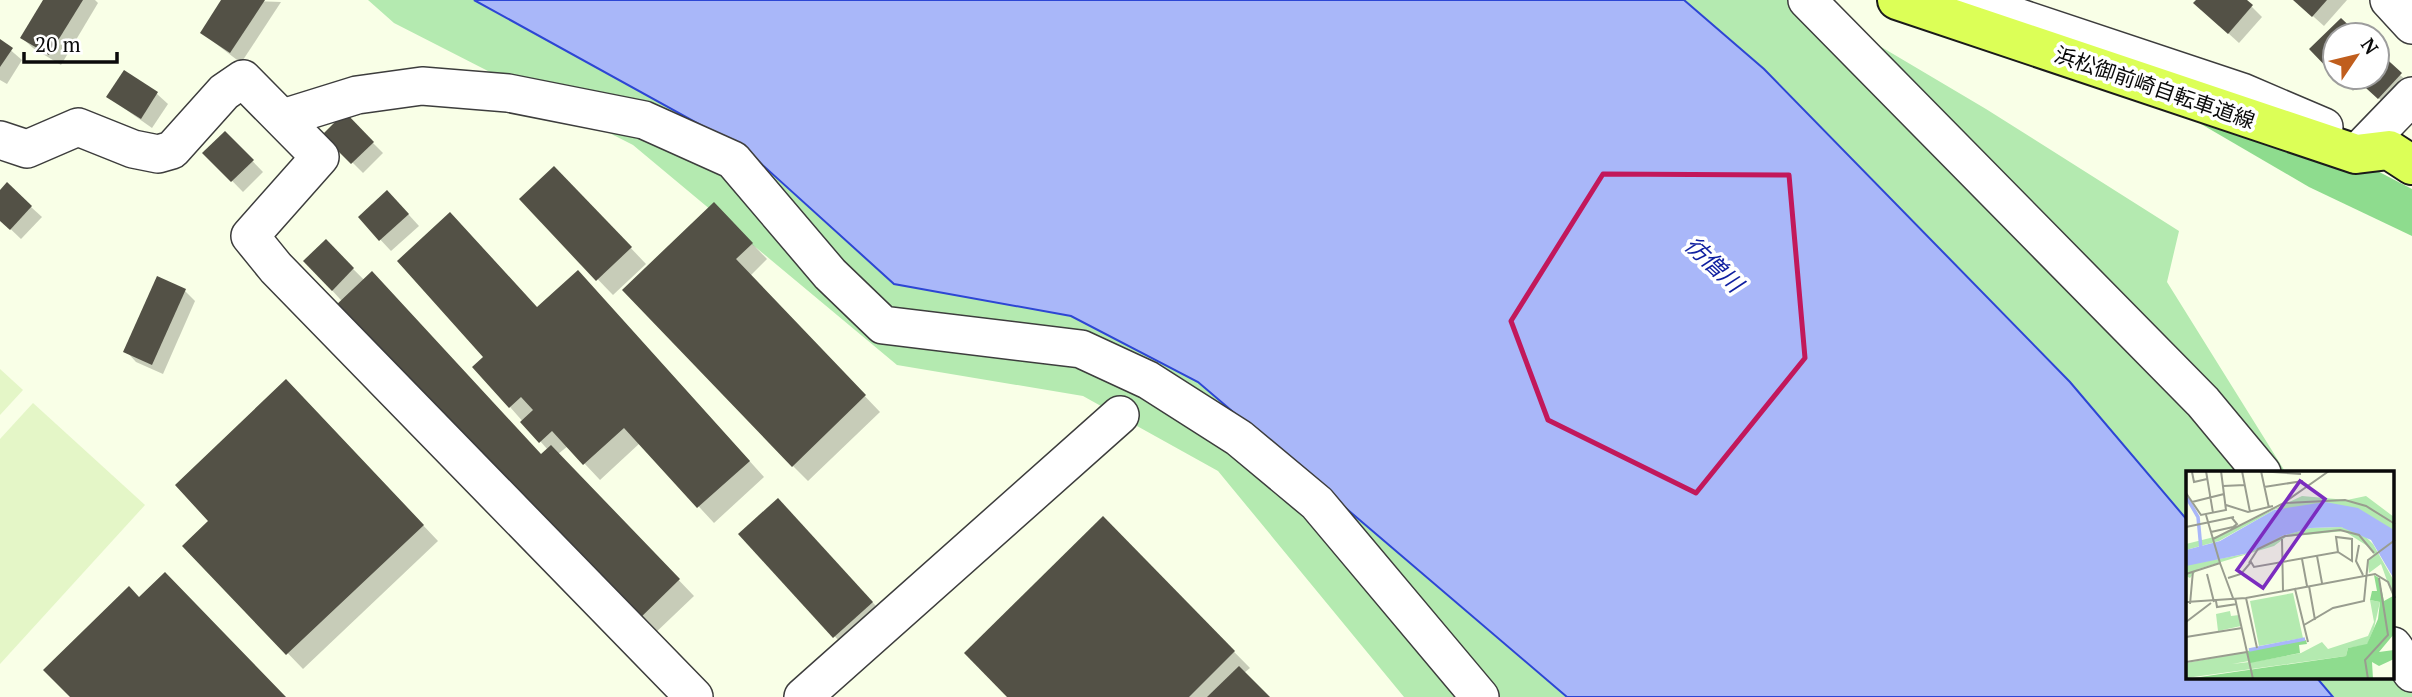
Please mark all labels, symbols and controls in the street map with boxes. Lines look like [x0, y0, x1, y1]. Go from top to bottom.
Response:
scale bar [24, 21, 117, 65]
north arrow [2321, 21, 2391, 91]
text: 20 m [35, 30, 81, 58]
text: N [2356, 33, 2385, 60]
street label: 浜松御前崎自転車道線 [2051, 40, 2259, 134]
water label: 彷僧川 [1678, 229, 1752, 301]
inset map [2186, 471, 2394, 680]

